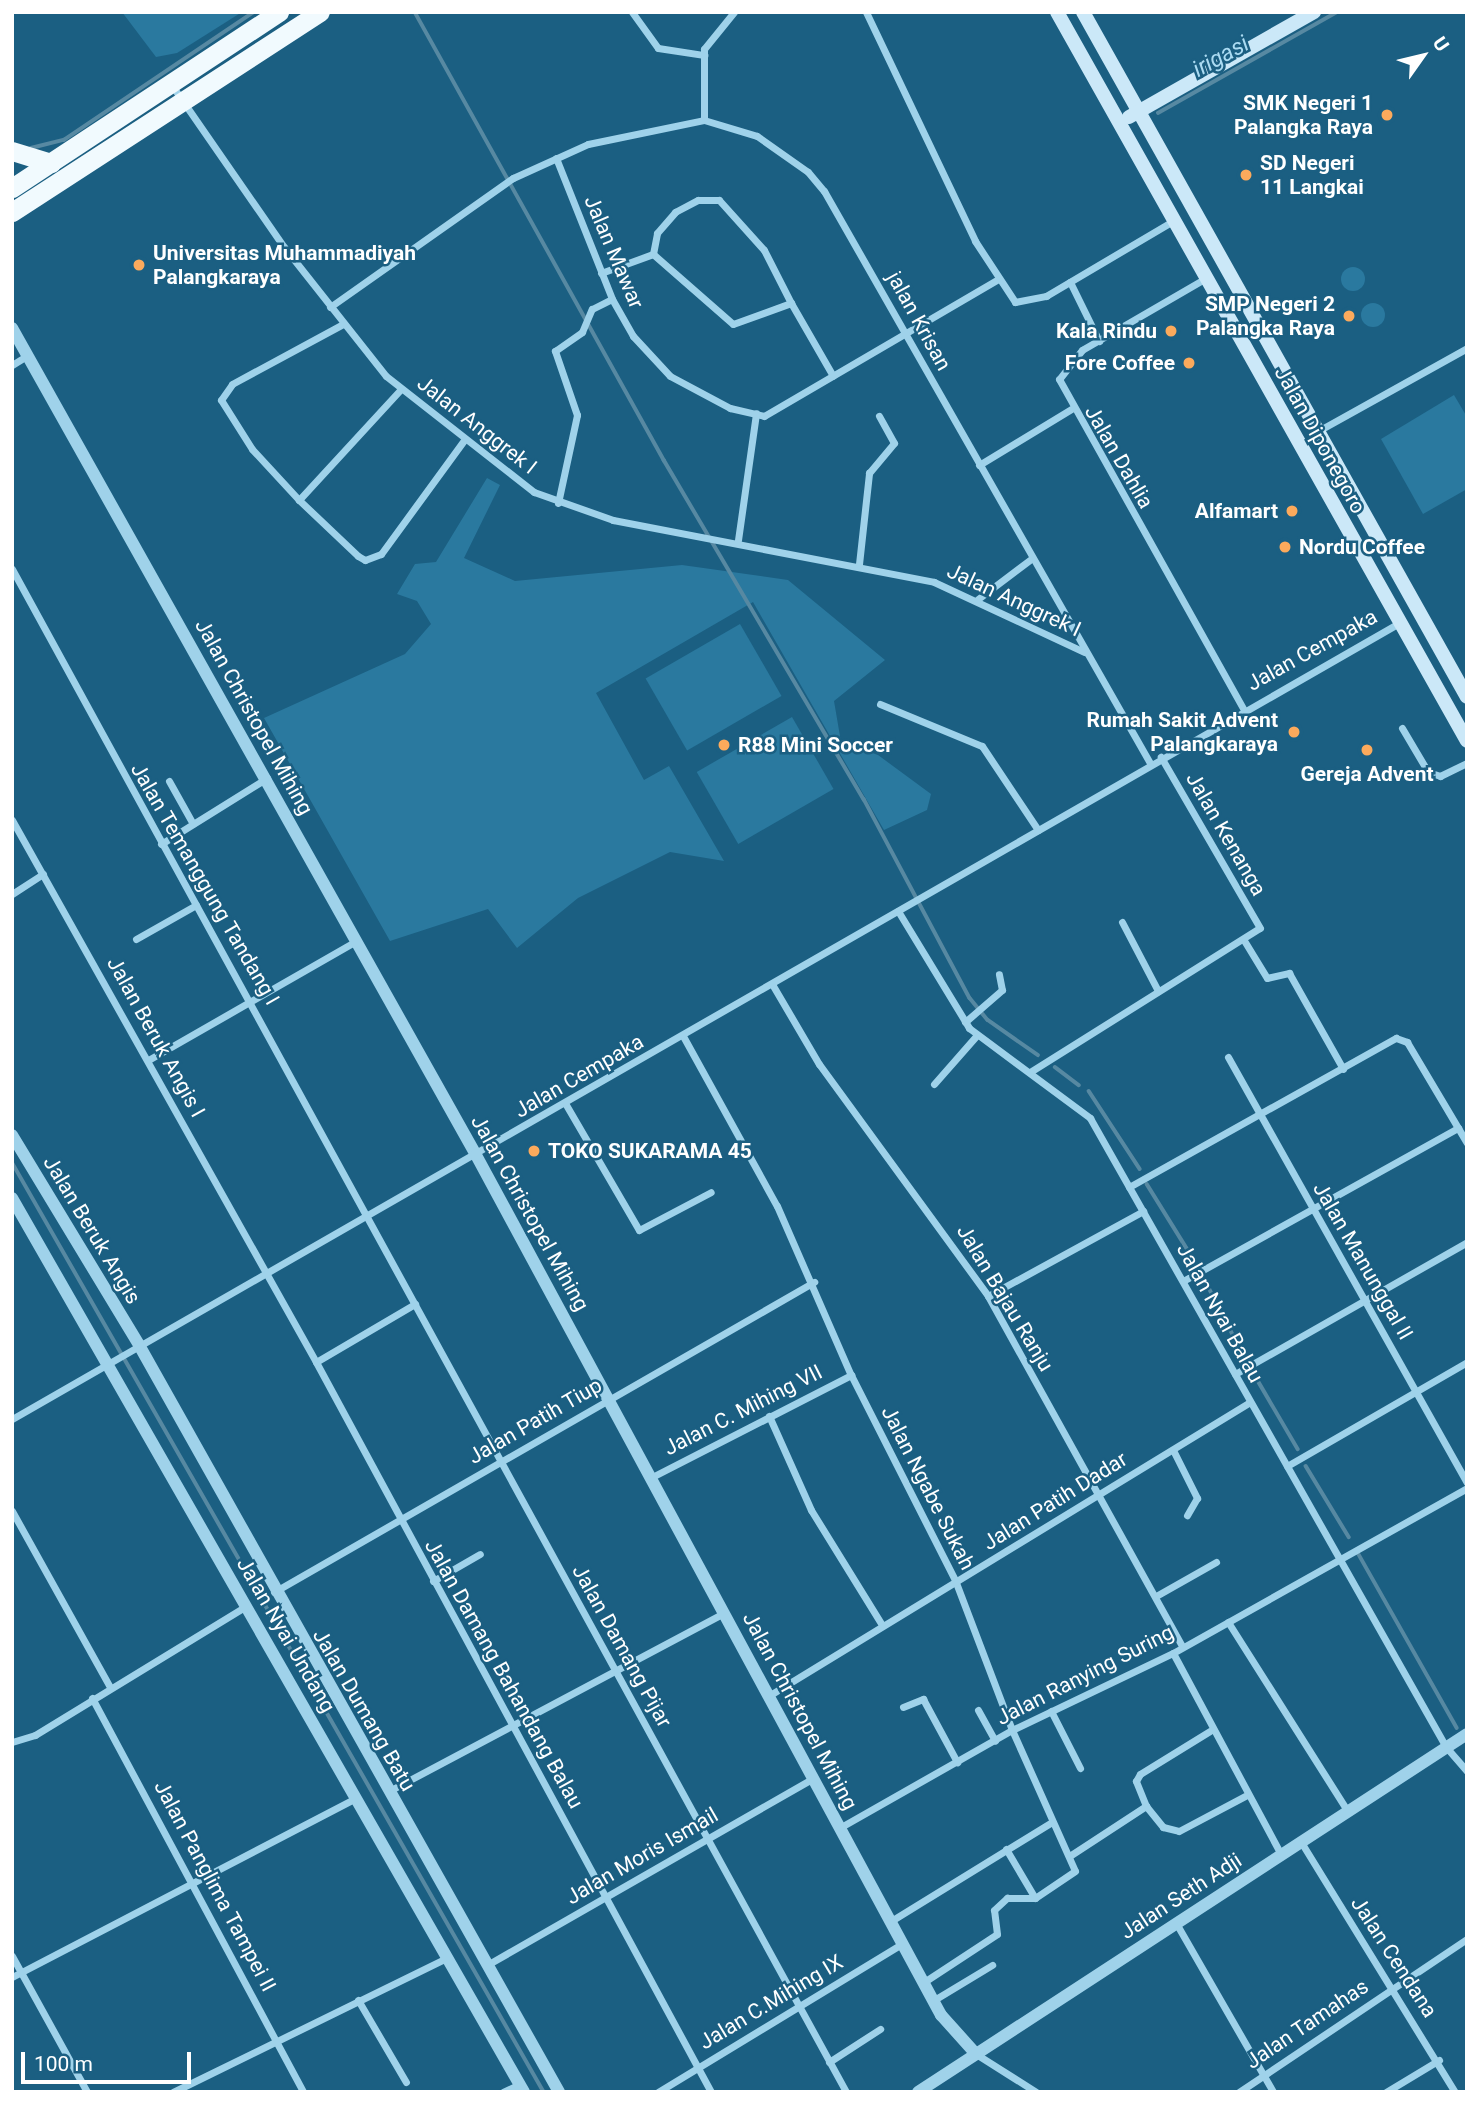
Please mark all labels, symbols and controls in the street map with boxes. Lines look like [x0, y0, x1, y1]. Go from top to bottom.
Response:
north arrow [1388, 21, 1458, 91]
water label: irigasi [1188, 30, 1254, 84]
text: U [1428, 32, 1454, 56]
place label: SMK Negeri 1 Palangka Raya [1234, 90, 1373, 140]
marker: SMK Negeri 1 Palangka Raya [1379, 107, 1395, 123]
place label: SD Negeri 11 Langkai [1260, 150, 1364, 200]
marker: SD Negeri 11 Langkai [1238, 167, 1254, 183]
street label: Jalan Mawar [579, 192, 649, 312]
place label: Universitas Muhammadiyah Palangkaraya [153, 240, 416, 290]
marker: Universitas Muhammadiyah Palangkaraya [131, 257, 147, 273]
street label: jalan Krisan [882, 267, 956, 375]
place label: SMP Negeri 2 Palangka Raya [1196, 291, 1335, 341]
marker: SMP Negeri 2 Palangka Raya [1341, 308, 1357, 324]
place label: Kala Rindu [1056, 318, 1157, 344]
marker: Kala Rindu [1163, 323, 1179, 339]
place label: Fore Coffee [1065, 350, 1175, 376]
marker: Fore Coffee [1181, 355, 1197, 371]
street label: Jalan Diponegoro [1269, 362, 1371, 518]
street label: Jalan Anggrek I [412, 370, 542, 480]
street label: Jalan Dahlia [1079, 401, 1159, 513]
place label: Alfamart [1195, 498, 1278, 524]
marker: Alfamart [1284, 503, 1300, 519]
place label: Nordu Coffee [1299, 534, 1425, 560]
marker: Nordu Coffee [1277, 539, 1293, 555]
street label: Jalan Anggrek I [943, 558, 1085, 642]
street label: Jalan Cempaka [1243, 604, 1381, 696]
street label: Jalan Christopel Mihing [190, 615, 318, 819]
place label: Rumah Sakit Advent Palangkaraya [1086, 707, 1278, 757]
marker: Rumah Sakit Advent Palangkaraya [1284, 722, 1304, 742]
place label: R88 Mini Soccer [738, 732, 893, 758]
marker: R88 Mini Soccer [716, 737, 732, 753]
marker: Gereja Advent [1359, 742, 1375, 758]
street label: Jalan Temanggung Tandang I [125, 758, 285, 1010]
place label: Gereja Advent [1300, 761, 1434, 787]
street label: Jalan Kenanga [1181, 768, 1271, 900]
street label: Jalan Beruk Angis I [102, 953, 210, 1121]
street label: Jalan Cempaka [510, 1029, 648, 1123]
street label: Jalan Christopel Mihing [466, 1111, 594, 1315]
place label: TOKO SUKARAMA 45 [548, 1138, 752, 1164]
marker: TOKO SUKARAMA 45 [526, 1143, 542, 1159]
street label: Jalan Beruk Angis [38, 1151, 146, 1309]
street label: Jalan Manunggal II [1308, 1178, 1418, 1344]
street label: Jalan Bajau Ranju [951, 1220, 1059, 1376]
street label: Jalan Nyai Balau [1171, 1239, 1269, 1387]
street label: Jalan C. Mihing VII [660, 1359, 826, 1461]
street label: Jalan Patih Tiup [463, 1372, 607, 1470]
street label: Jalan Ngabe Sukah [876, 1402, 980, 1574]
street label: Jalan Patih Dadar [978, 1447, 1132, 1555]
street label: Jalan Damang Bahandang Balau [419, 1535, 589, 1813]
street label: Jalan Nyai Undang [231, 1553, 341, 1717]
street label: Jalan Damang Pijar [567, 1560, 677, 1732]
street label: Jalan Christopel Mihing [737, 1608, 863, 1814]
street label: Jalan Ranying Suring [992, 1619, 1178, 1731]
street label: Jalan Dumang Batu [307, 1624, 421, 1796]
street label: Jalan Panglima Tampei II [149, 1776, 281, 1996]
street label: Jalan Moris Ismail [561, 1802, 723, 1910]
street label: Jalan Seth Adji [1116, 1848, 1246, 1944]
street label: Jalan Cendana [1346, 1892, 1442, 2022]
street label: Jalan C.Mihing IX [695, 1949, 847, 2055]
street label: Jalan Tamahas [1241, 1974, 1373, 2074]
scale bar [24, 2038, 194, 2082]
text: 100 m [34, 2052, 93, 2076]

